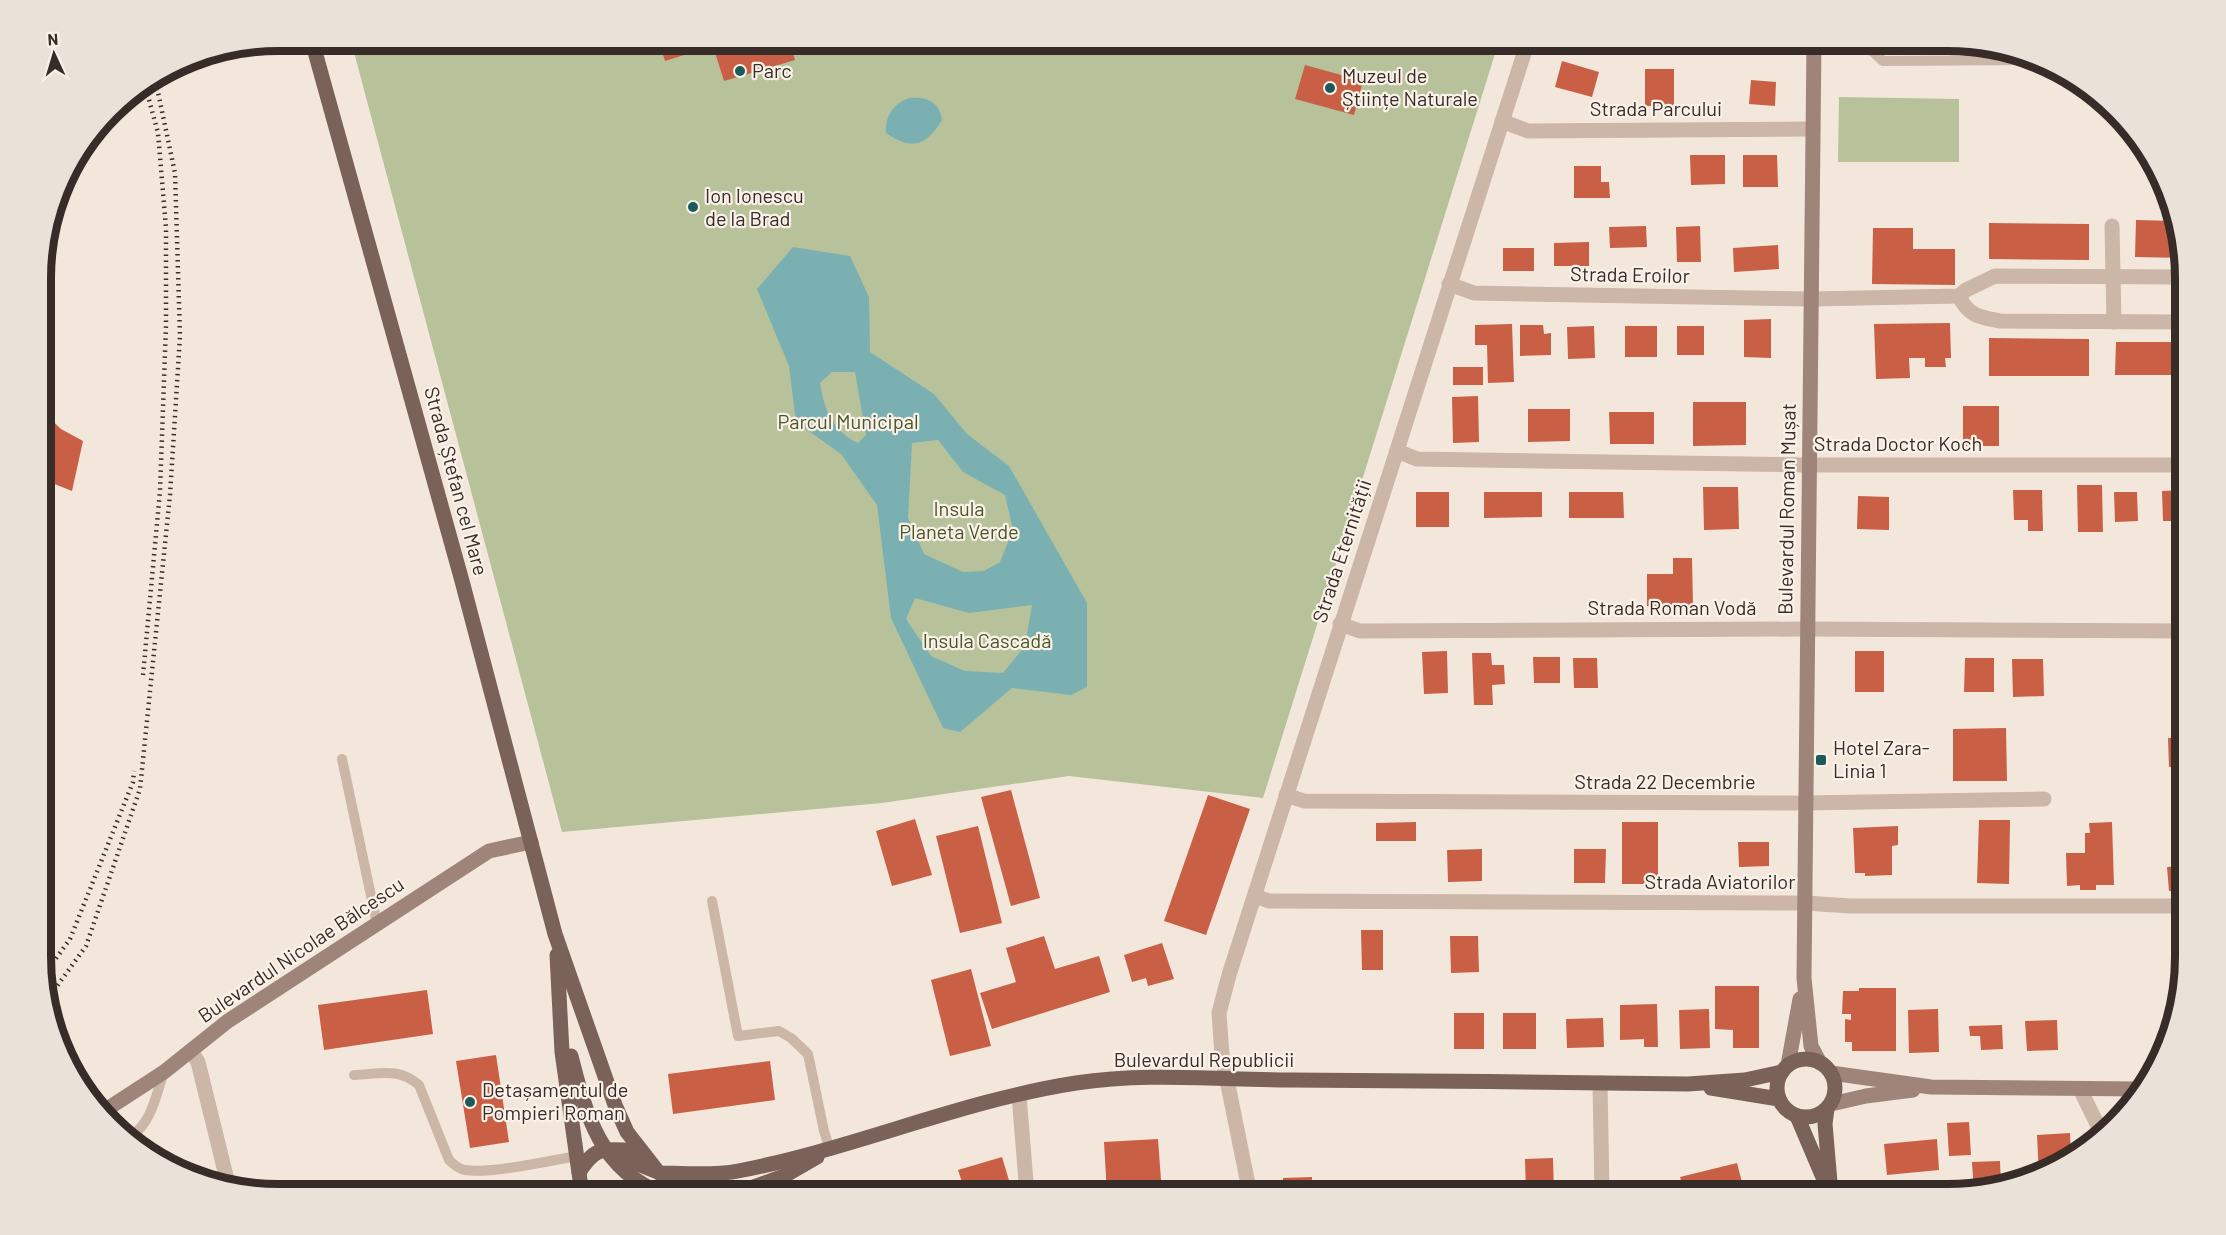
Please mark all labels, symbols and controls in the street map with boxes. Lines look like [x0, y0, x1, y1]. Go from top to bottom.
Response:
north arrow [24, 24, 84, 84]
text: N [47, 29, 59, 48]
place label: Parc [752, 58, 792, 82]
place label: Muzeul de Științe Naturale [1342, 63, 1478, 110]
marker: Parc [733, 64, 747, 78]
marker: Muzeul de Științe Naturale [1323, 81, 1337, 95]
street label: Strada Parcului [1590, 96, 1722, 120]
place label: Ion Ionescu de la Brad [705, 183, 804, 230]
marker: Ion Ionescu de la Brad [686, 200, 700, 214]
street label: Strada Eroilor [1570, 261, 1690, 287]
street label: Strada Ștefan cel Mare [420, 384, 494, 578]
street label: Bulevardul Roman Mușat [1772, 403, 1800, 615]
park label: Parcul Municipal [777, 409, 919, 433]
street label: Strada Doctor Koch [1814, 431, 1982, 455]
street label: Strada Eternității [1307, 476, 1376, 625]
park label: Insula Planeta Verde [899, 496, 1019, 543]
street label: Strada Roman Vodă [1588, 595, 1757, 619]
park label: Insula Cascadă [923, 628, 1051, 652]
place label: Hotel Zara- Linia 1 [1833, 735, 1930, 782]
marker: Hotel Zara- Linia 1 [1814, 753, 1828, 767]
street label: Strada 22 Decembrie [1574, 769, 1756, 793]
street label: Strada Aviatorilor [1645, 869, 1795, 893]
street label: Bulevardul Nicolae Bălcescu [193, 871, 408, 1027]
street label: Bulevardul Republicii [1114, 1047, 1294, 1071]
place label: Detașamentul de Pompieri Roman [482, 1077, 628, 1124]
marker: Detașamentul de Pompieri Roman [463, 1095, 477, 1109]

